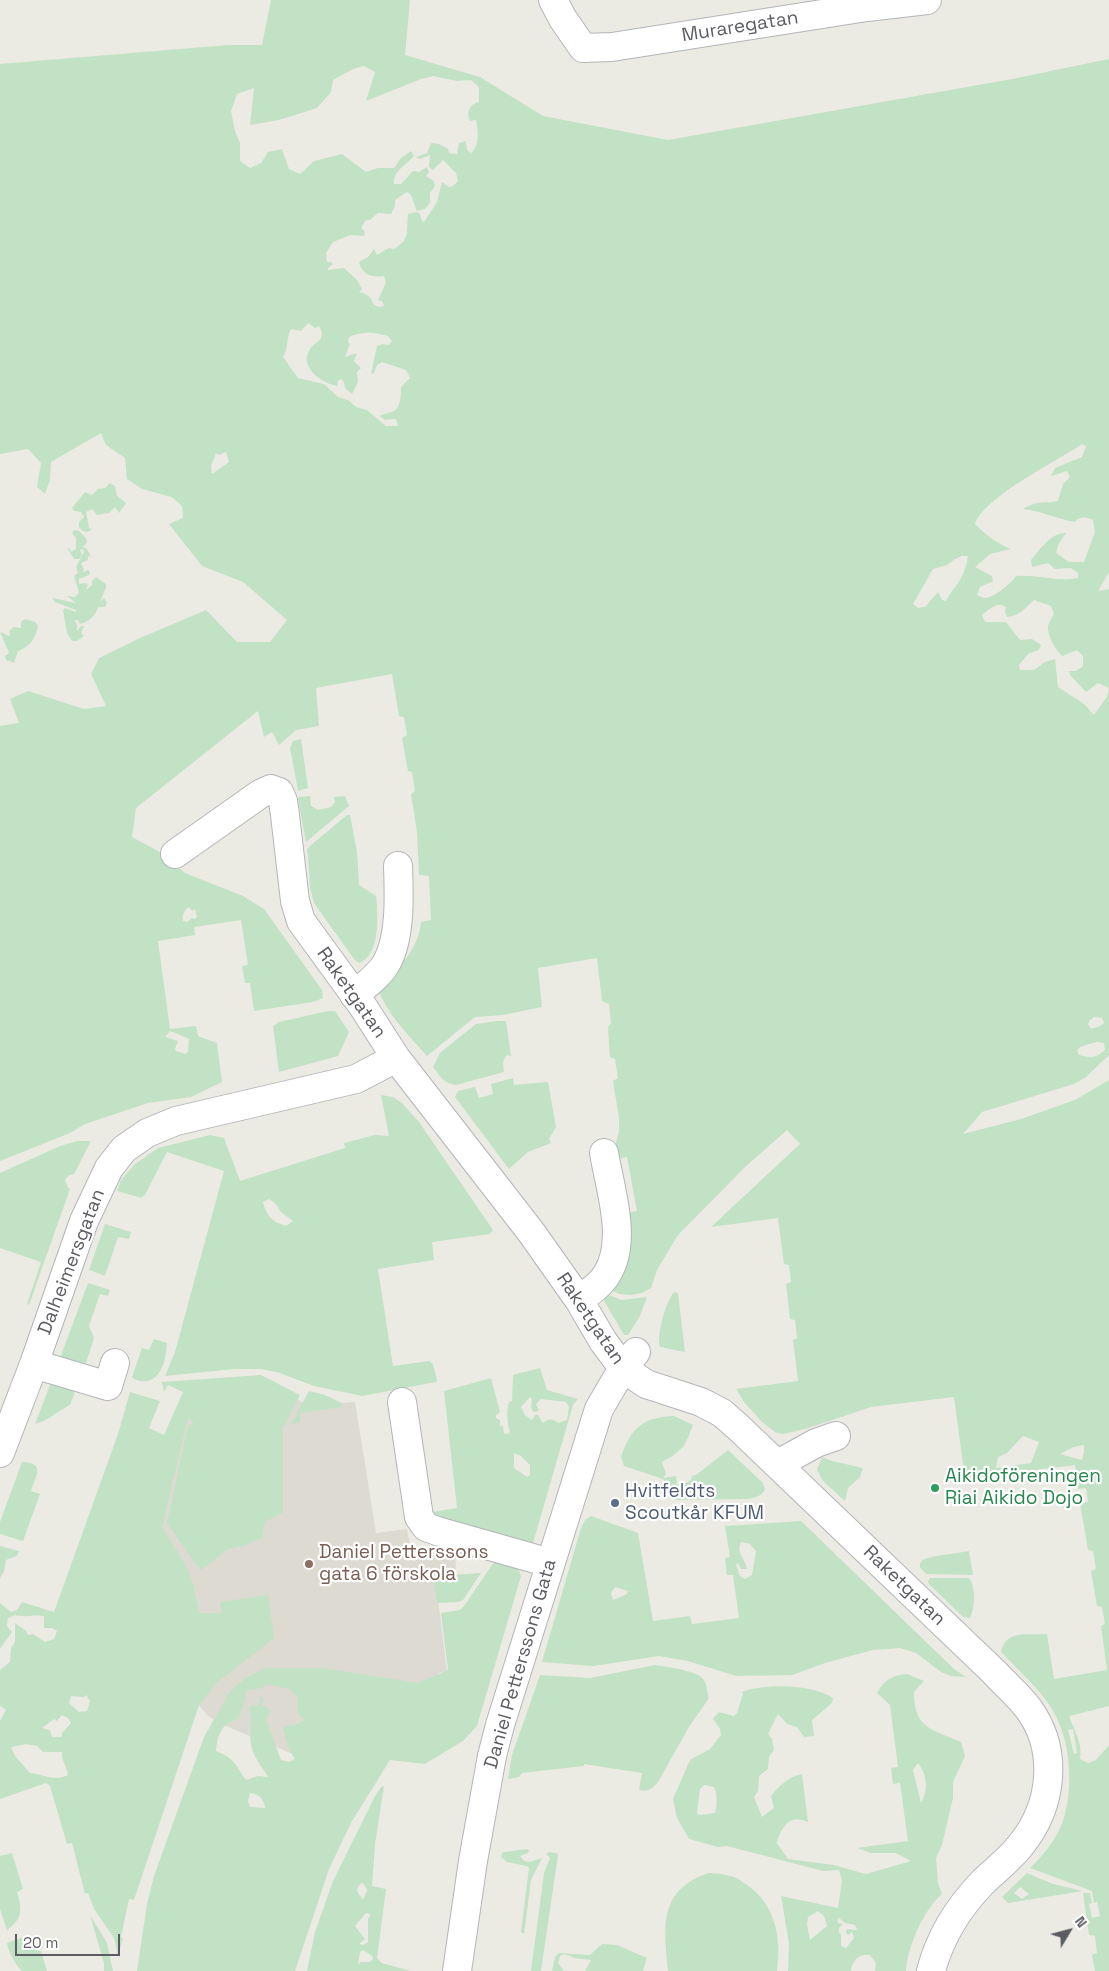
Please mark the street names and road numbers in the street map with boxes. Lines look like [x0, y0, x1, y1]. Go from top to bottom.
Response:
street label: Muraregatan [680, 7, 800, 47]
street label: Raketgatan [311, 943, 391, 1043]
street label: Dalheimersgatan [34, 1186, 110, 1338]
street label: Raketgatan [551, 1269, 629, 1369]
street label: Raketgatan [858, 1541, 950, 1631]
street label: Daniel Petterssons Gata [480, 1557, 562, 1771]

